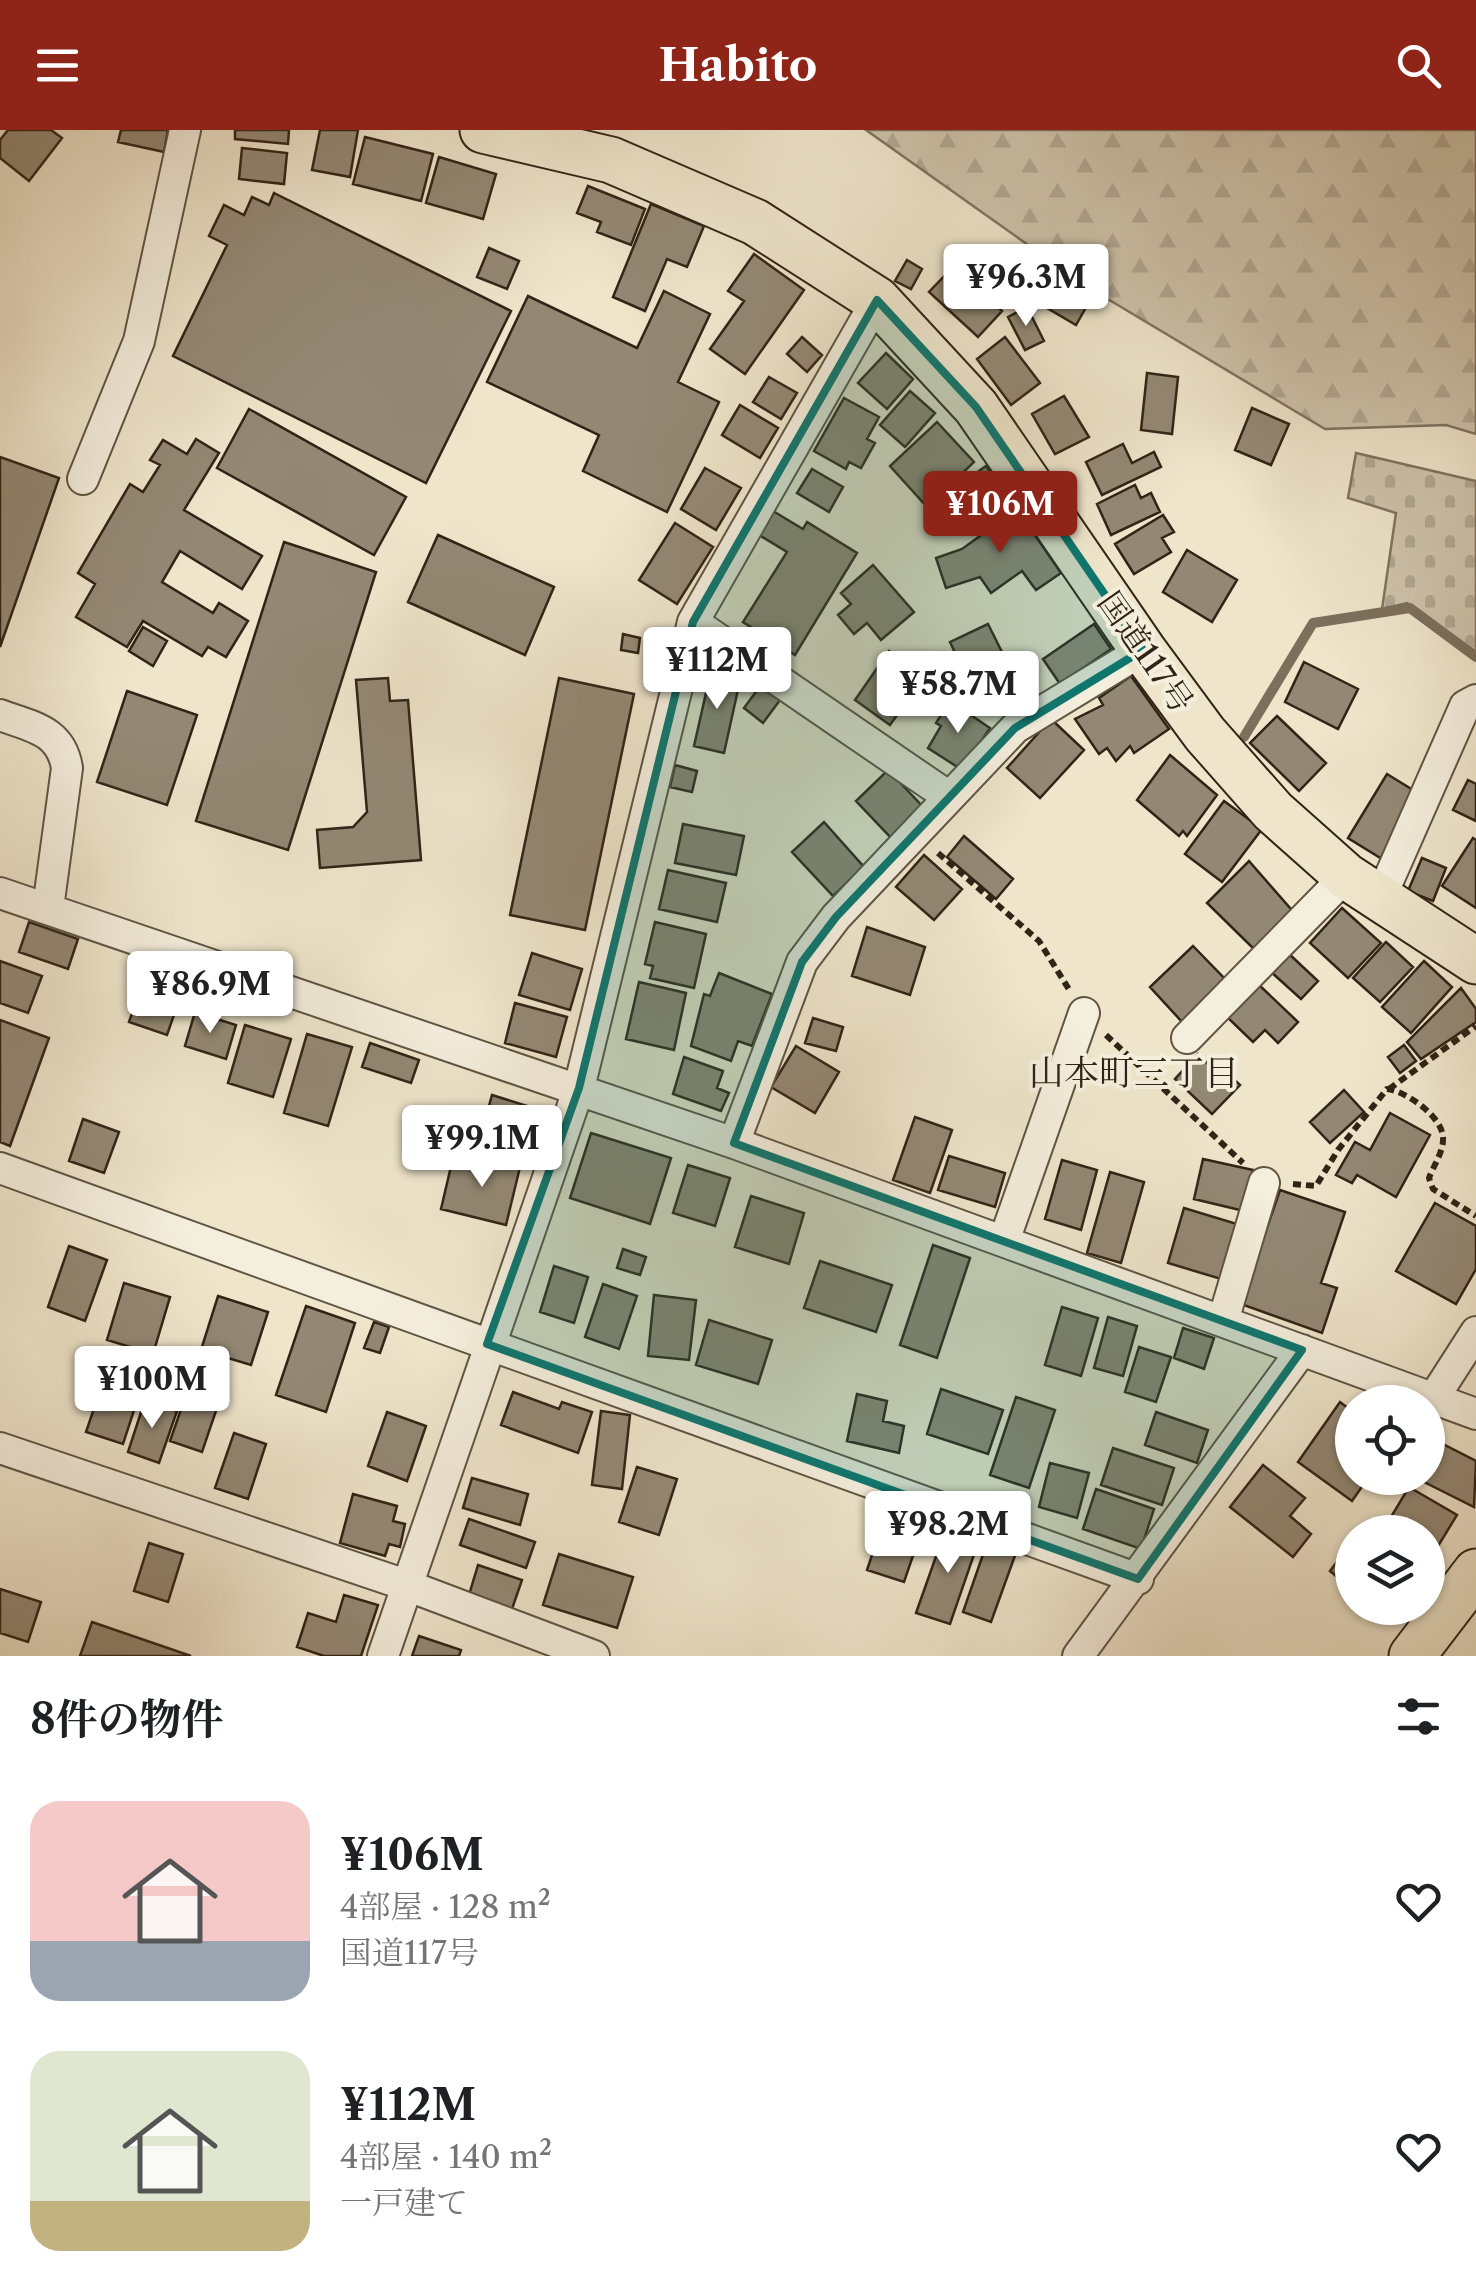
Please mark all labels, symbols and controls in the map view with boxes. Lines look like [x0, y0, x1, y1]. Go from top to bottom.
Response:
text: Habito [659, 37, 817, 93]
icon: menu [30, 38, 85, 93]
icon: search [1391, 38, 1446, 93]
pin: ¥96.3M [945, 244, 1107, 329]
text: ¥96.3M [965, 257, 1087, 296]
pin: ¥106M [930, 471, 1070, 556]
text: ¥106M [945, 484, 1055, 523]
street label: 国道117号 [1090, 584, 1202, 720]
pin: ¥112M [647, 627, 787, 712]
text: ¥112M [665, 640, 769, 679]
pin: ¥58.7M [877, 651, 1039, 736]
text: ¥58.7M [899, 664, 1017, 703]
pin: ¥86.9M [129, 951, 291, 1036]
text: ¥86.9M [149, 964, 271, 1003]
district label: 山本町三丁目 [1029, 1051, 1239, 1094]
pin: ¥99.1M [401, 1105, 563, 1190]
text: ¥99.1M [424, 1118, 540, 1157]
pin: ¥100M [82, 1346, 222, 1431]
text: ¥100M [97, 1359, 207, 1398]
map controls [1335, 1385, 1445, 1625]
button: locate [1335, 1385, 1445, 1495]
pin: ¥98.2M [867, 1491, 1029, 1576]
text: ¥98.2M [887, 1504, 1009, 1543]
button: layers [1335, 1515, 1445, 1625]
icon: filters [1391, 1689, 1446, 1744]
text: 8件の物件 [30, 1693, 224, 1745]
text: ¥106M [340, 1829, 484, 1881]
icon: home [110, 1841, 230, 1961]
icon: heart [1391, 1874, 1446, 1929]
text: 4部屋 · 128 m² [340, 1887, 551, 1926]
text: 国道117号 [340, 1933, 479, 1972]
text: ¥112M [340, 2079, 476, 2131]
icon: home [110, 2091, 230, 2211]
icon: heart [1391, 2124, 1446, 2179]
text: 4部屋 · 140 m² [340, 2137, 552, 2176]
text: 一戸建て [340, 2183, 468, 2222]

